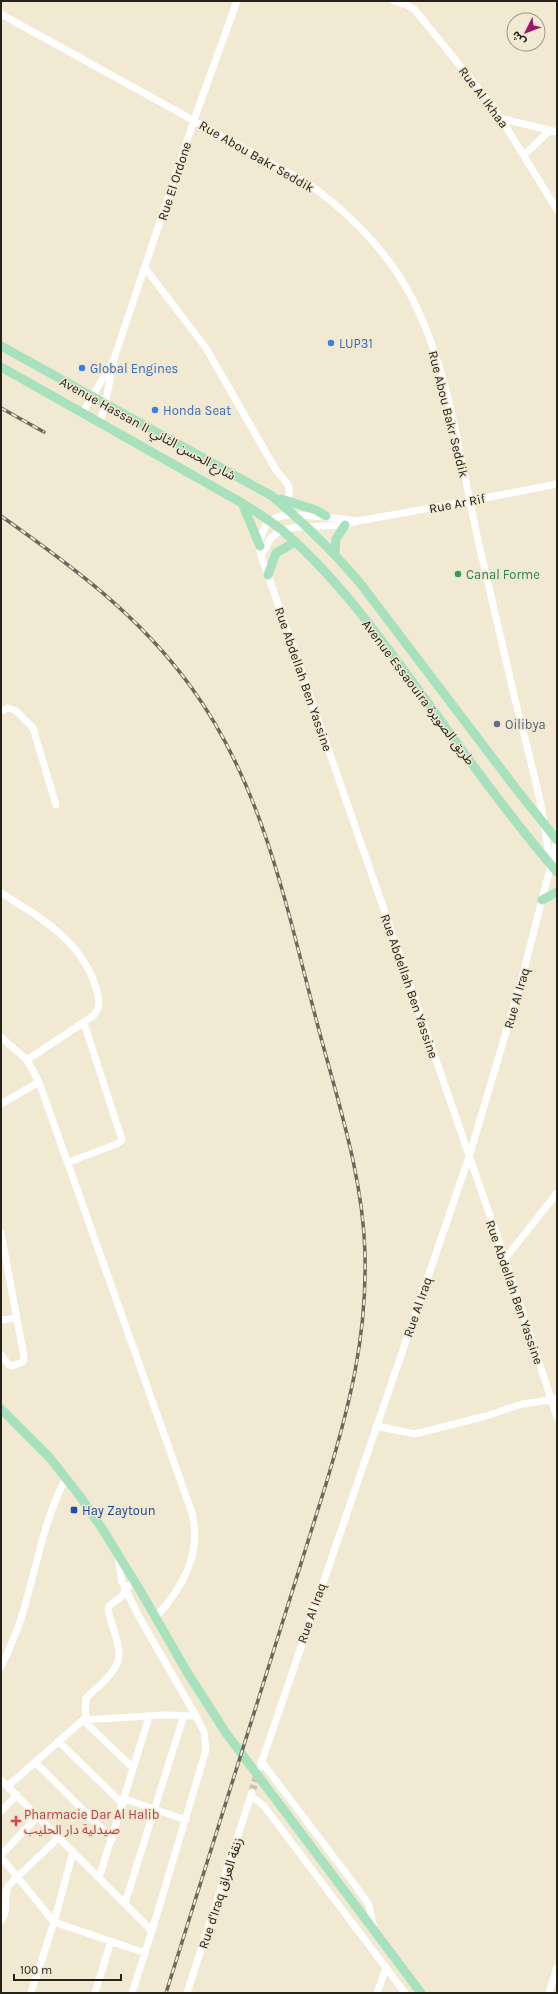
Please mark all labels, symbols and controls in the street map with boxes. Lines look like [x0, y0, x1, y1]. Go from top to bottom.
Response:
north arrow [506, 12, 546, 52]
text: ش [509, 28, 529, 48]
street label: Rue Al Ikhaa [456, 64, 512, 131]
street label: Rue Abou Bakr Seddik [197, 117, 317, 196]
street label: Rue El Ordone [155, 140, 194, 222]
place label: LUP31 [339, 336, 373, 351]
marker: LUP31 [326, 338, 336, 348]
street label: Rue Abou Bakr Seddik [425, 349, 472, 479]
place label: Global Engines [90, 361, 179, 376]
marker: Global Engines [77, 363, 87, 373]
street label: Avenue Hassan II شارع الحسن الثاني [56, 374, 238, 486]
place label: Honda Seat [163, 403, 231, 418]
marker: Honda Seat [150, 405, 160, 415]
street label: Rue Ar Rif [428, 491, 487, 516]
place label: Canal Forme [466, 567, 540, 582]
marker: Canal Forme [453, 569, 463, 579]
street label: Rue Abdellah Ben Yassine [272, 605, 335, 754]
street label: Avenue Essaouira طريق الصويرة [358, 617, 478, 768]
place label: Oilibya [505, 717, 546, 732]
marker: Oilibya [492, 719, 502, 729]
street label: Rue Abdellah Ben Yassine [378, 912, 441, 1061]
street label: Rue Al Iraq [501, 965, 533, 1031]
street label: Rue Abdellah Ben Yassine [483, 1218, 546, 1367]
street label: Rue Al Iraq [400, 1275, 436, 1340]
place label: Hay Zaytoun [82, 1503, 156, 1518]
marker: Hay Zaytoun [69, 1505, 79, 1515]
street label: Rue Al Iraq [294, 1581, 330, 1646]
place label: Pharmacie Dar Al Halib صيدلية دار الحليب [24, 1807, 159, 1837]
marker: Pharmacie Dar Al Halib صيدلية دار الحليب [11, 1816, 21, 1826]
street label: Rue d'Iraq زنقة العراق [195, 1836, 247, 1951]
scale bar [14, 1956, 121, 1982]
text: 100 m [20, 1963, 52, 1977]

